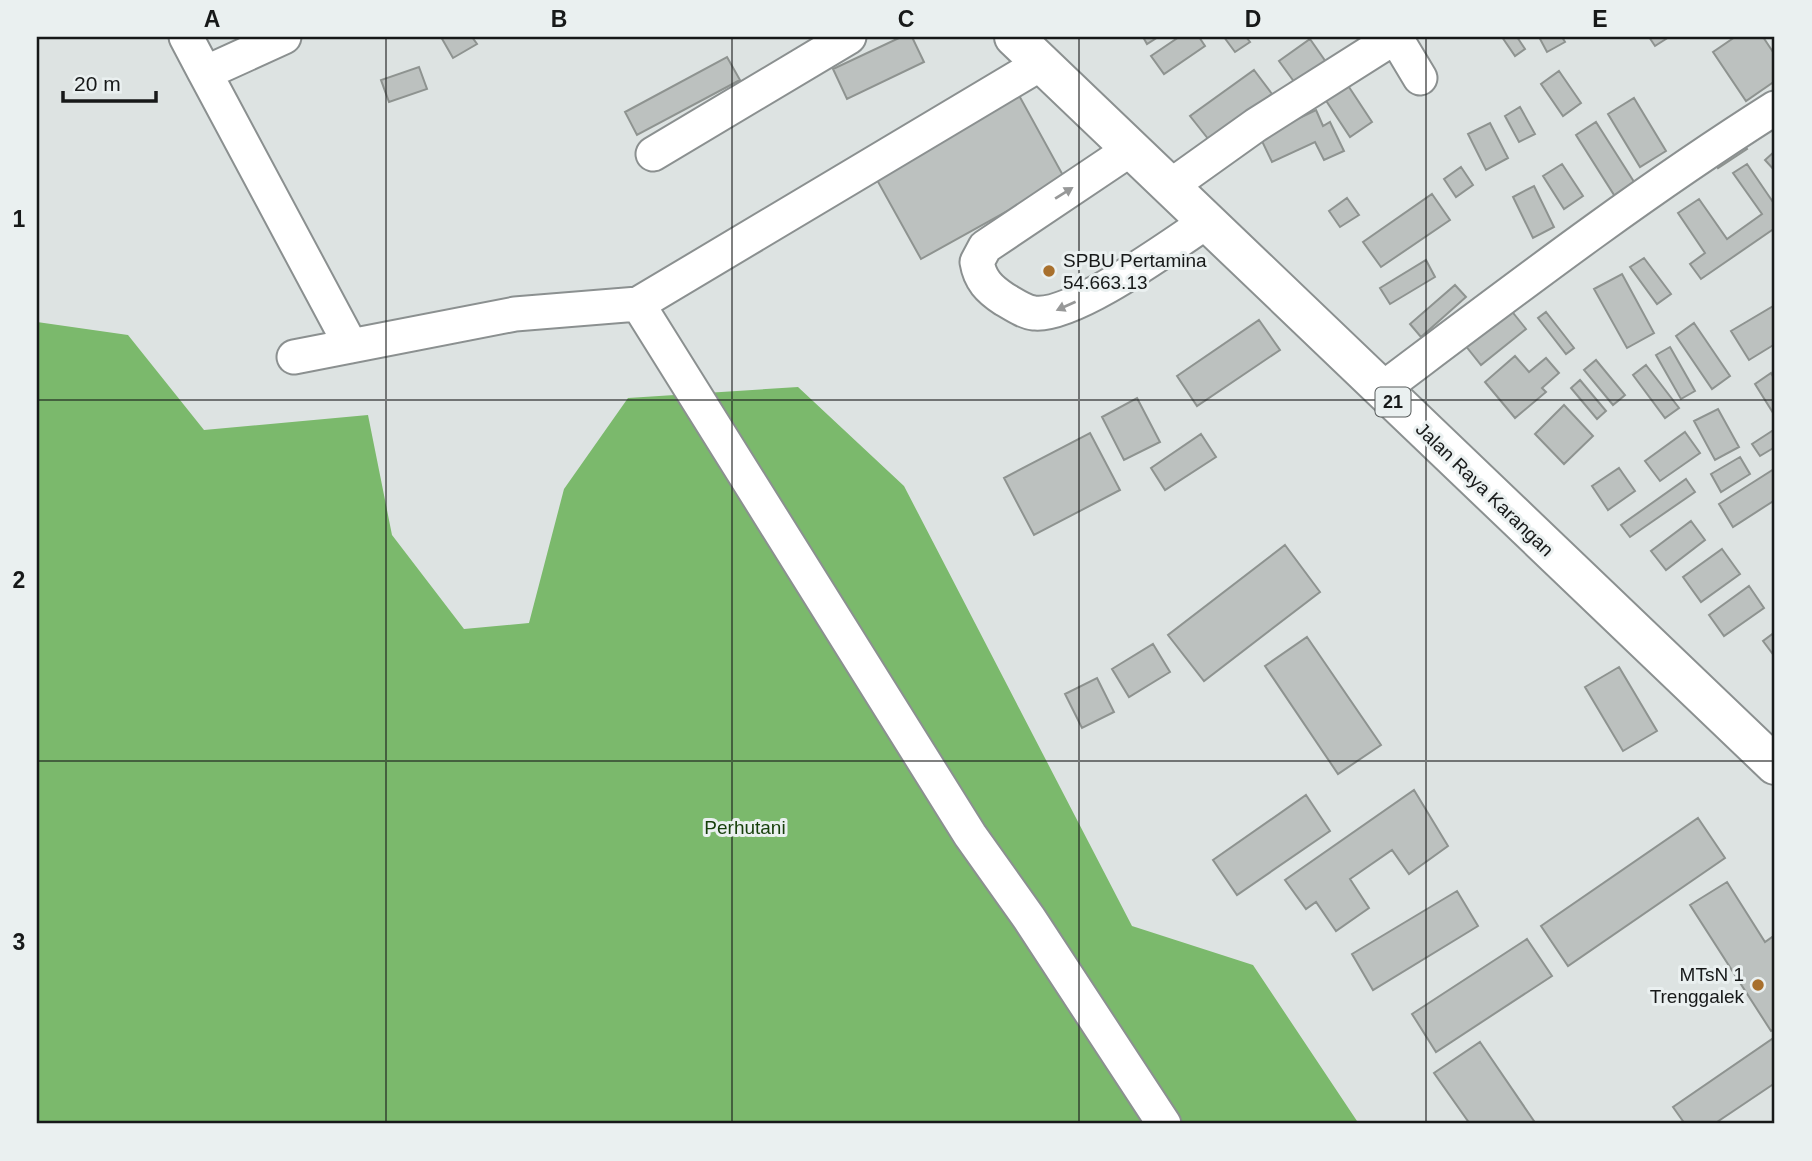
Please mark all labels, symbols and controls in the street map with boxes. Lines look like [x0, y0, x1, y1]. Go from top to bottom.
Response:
text: A [204, 6, 220, 32]
text: B [551, 6, 567, 32]
text: C [898, 6, 914, 32]
text: D [1245, 6, 1261, 32]
text: E [1592, 6, 1608, 32]
scale bar [63, 60, 156, 104]
text: 20 m [74, 72, 121, 95]
one-way arrow [1054, 187, 1073, 200]
text: 1 [13, 206, 26, 232]
place label: SPBU Pertamina 54.663.13 [1063, 250, 1207, 293]
marker: SPBU Pertamina 54.663.13 [1041, 263, 1057, 279]
one-way arrow [1056, 300, 1076, 312]
road number: 21 [1376, 388, 1410, 416]
street label: Jalan Raya Karangan [1412, 418, 1558, 560]
text: 2 [13, 567, 25, 593]
park label: Perhutani [704, 817, 786, 838]
text: 3 [13, 929, 25, 955]
place label: MTsN 1 Trenggalek [1650, 964, 1744, 1007]
marker: MTsN 1 Trenggalek [1750, 977, 1766, 993]

